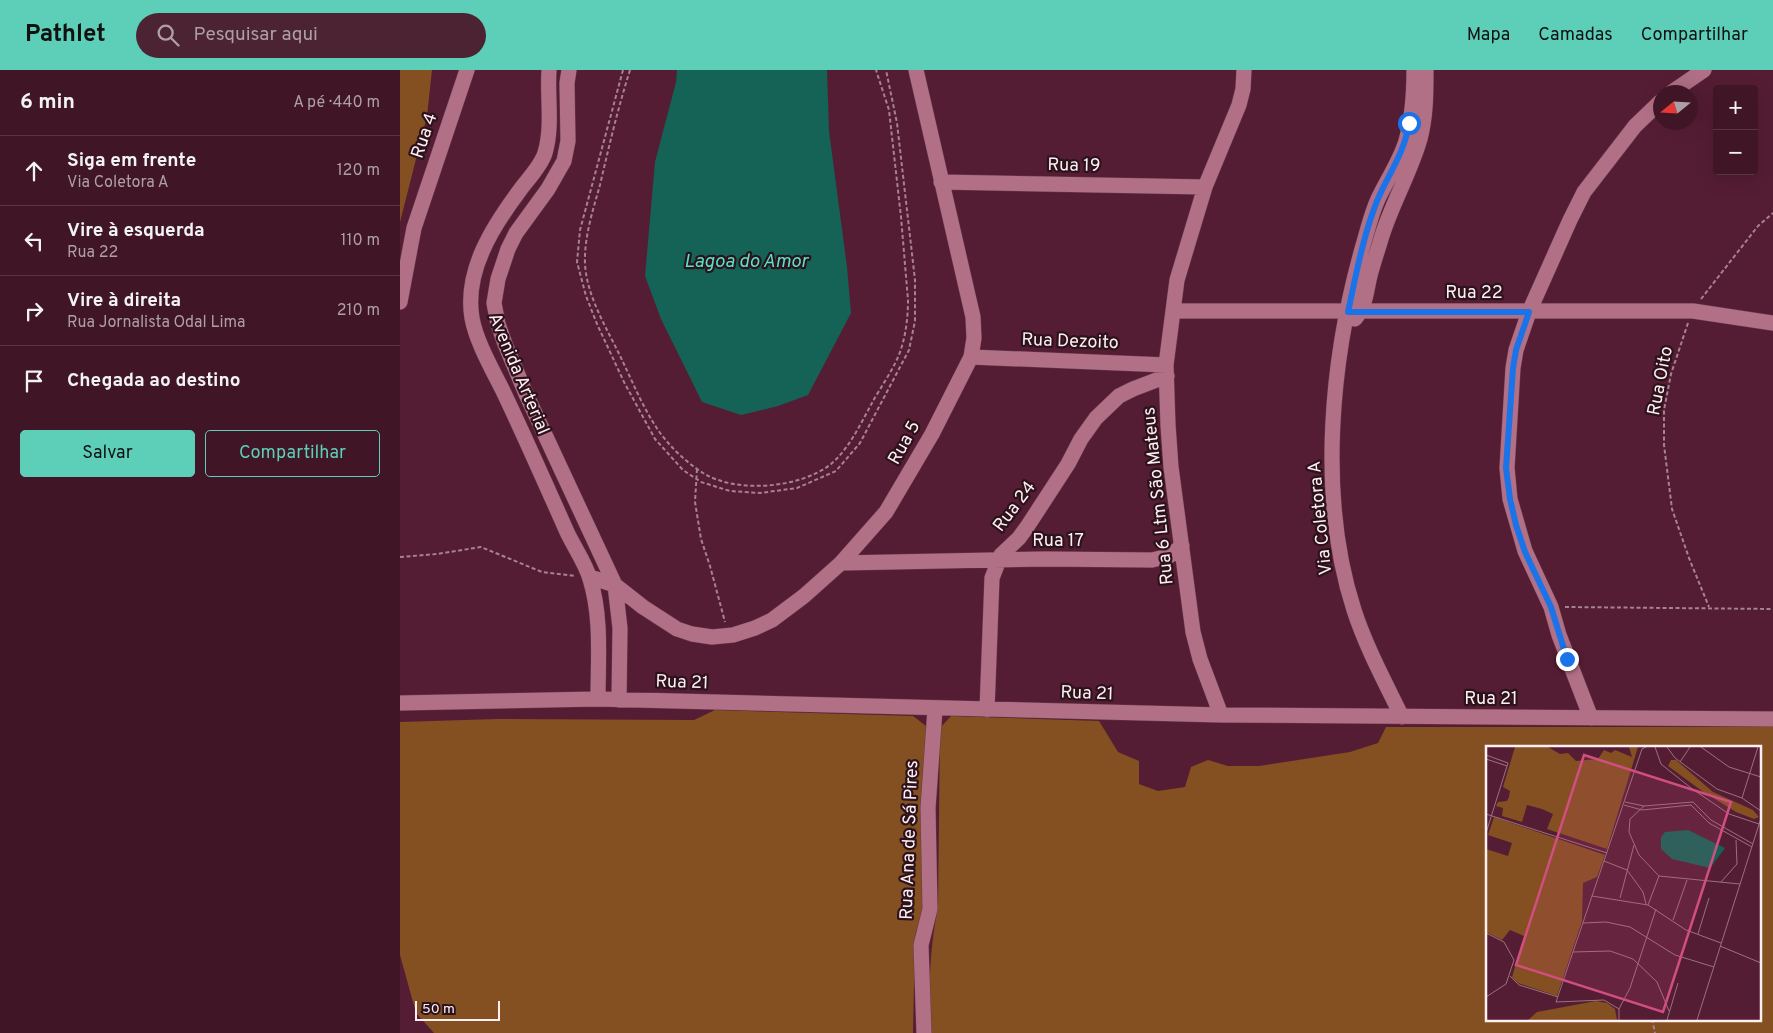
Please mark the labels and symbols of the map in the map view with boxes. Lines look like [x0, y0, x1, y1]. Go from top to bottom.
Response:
north arrow [1653, 85, 1698, 130]
street label: Rua 4 [407, 110, 443, 162]
route start [1398, 112, 1421, 135]
street label: Rua 19 [1047, 154, 1101, 178]
water label: Lagoa do Amor [684, 250, 810, 274]
street label: Rua 22 [1445, 282, 1503, 305]
street label: Avenida Arterial [482, 310, 554, 438]
street label: Rua Dezoito [1021, 329, 1119, 355]
street label: Rua Oito [1643, 344, 1679, 418]
street label: Rua 6 Ltm São Mateus [1138, 406, 1180, 586]
street label: Rua 5 [884, 417, 926, 469]
street label: Via Coletora A [1304, 460, 1338, 576]
street label: Rua 24 [988, 477, 1042, 537]
street label: Rua 17 [1032, 530, 1084, 553]
route end [1556, 648, 1579, 671]
street label: Rua 21 [655, 671, 709, 695]
street label: Rua 21 [1060, 682, 1114, 706]
street label: Rua 21 [1464, 688, 1518, 711]
inset map [1486, 746, 1760, 1020]
street label: Rua Ana de Sá Pires [896, 760, 924, 920]
scale bar [415, 998, 500, 1021]

